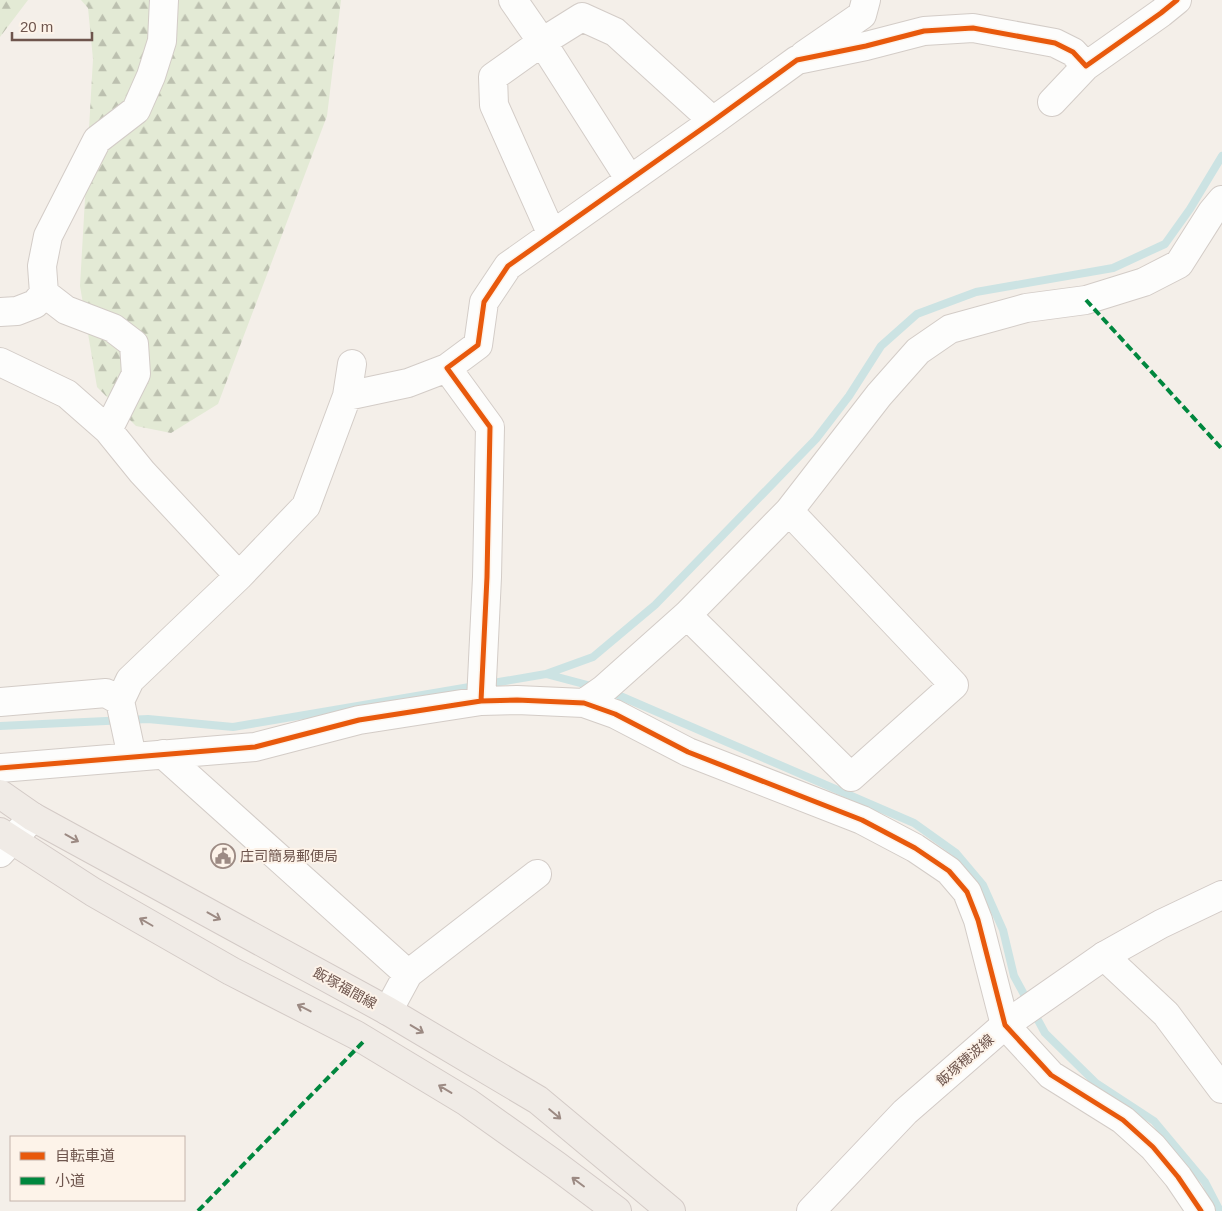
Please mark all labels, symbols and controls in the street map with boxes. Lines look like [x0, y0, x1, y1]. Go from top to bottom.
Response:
scale bar [12, 10, 92, 42]
text: 20 m [20, 18, 53, 35]
one-way arrow [64, 833, 78, 843]
public building icon: 庄司簡易郵便局 [210, 843, 236, 869]
place label: 庄司簡易郵便局 [240, 848, 338, 864]
one-way arrow [206, 912, 221, 921]
one-way arrow [139, 917, 153, 927]
street label: 飯塚福間線 [311, 964, 379, 1012]
one-way arrow [296, 1003, 311, 1013]
one-way arrow [410, 1024, 424, 1034]
street label: 飯塚穂波線 [933, 1031, 997, 1089]
one-way arrow [438, 1083, 452, 1093]
one-way arrow [548, 1108, 561, 1119]
legend [10, 1136, 185, 1201]
text: 自転車道 [55, 1147, 115, 1164]
text: 小道 [55, 1172, 85, 1189]
one-way arrow [572, 1176, 585, 1187]

